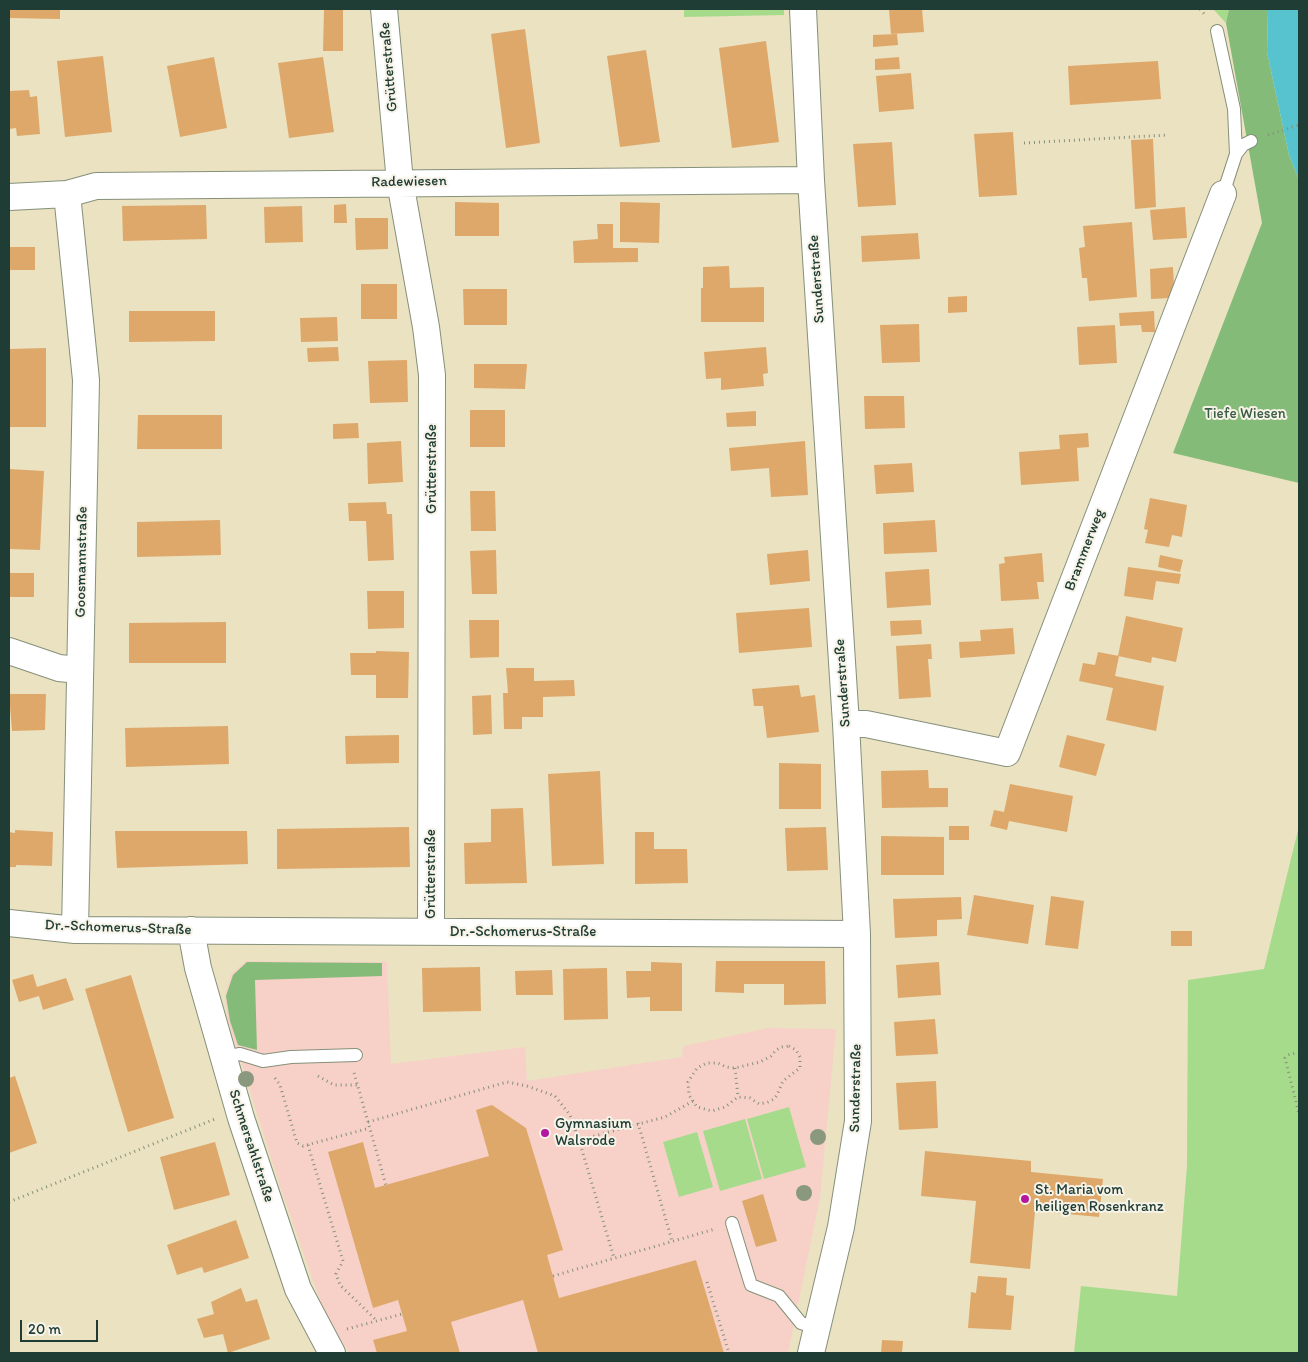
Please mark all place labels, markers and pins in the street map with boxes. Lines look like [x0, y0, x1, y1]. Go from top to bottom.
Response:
place label: Gymnasium Walsrode [555, 1115, 632, 1150]
marker: Gymnasium Walsrode [539, 1127, 551, 1139]
place label: St. Maria vom heiligen Rosenkranz [1035, 1181, 1164, 1216]
marker: St. Maria vom heiligen Rosenkranz [1019, 1193, 1031, 1205]

